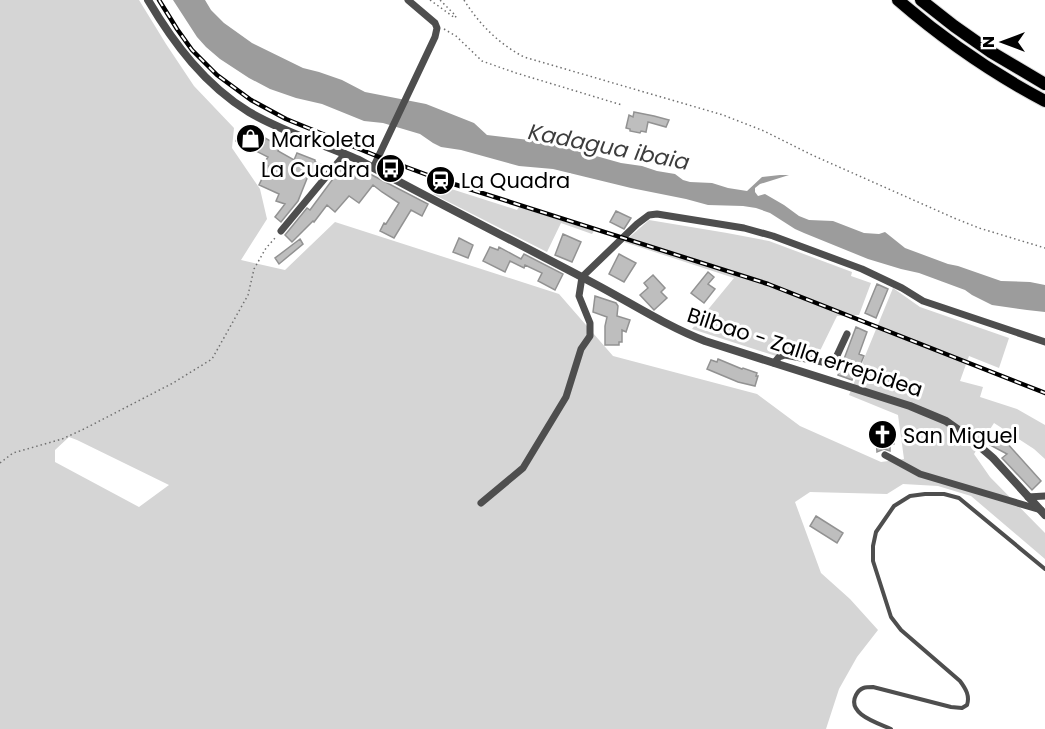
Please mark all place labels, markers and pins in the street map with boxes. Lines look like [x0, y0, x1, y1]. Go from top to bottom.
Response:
shop icon: Markoleta [234, 123, 266, 155]
place label: Markoleta [271, 125, 375, 154]
bus stop icon: La Cuadra [375, 153, 407, 185]
place label: La Cuadra [261, 155, 370, 184]
station icon: La Quadra [424, 164, 456, 196]
place label: La Quadra [461, 166, 570, 195]
church icon: San Miguel [866, 419, 898, 451]
place label: San Miguel [903, 421, 1018, 450]

